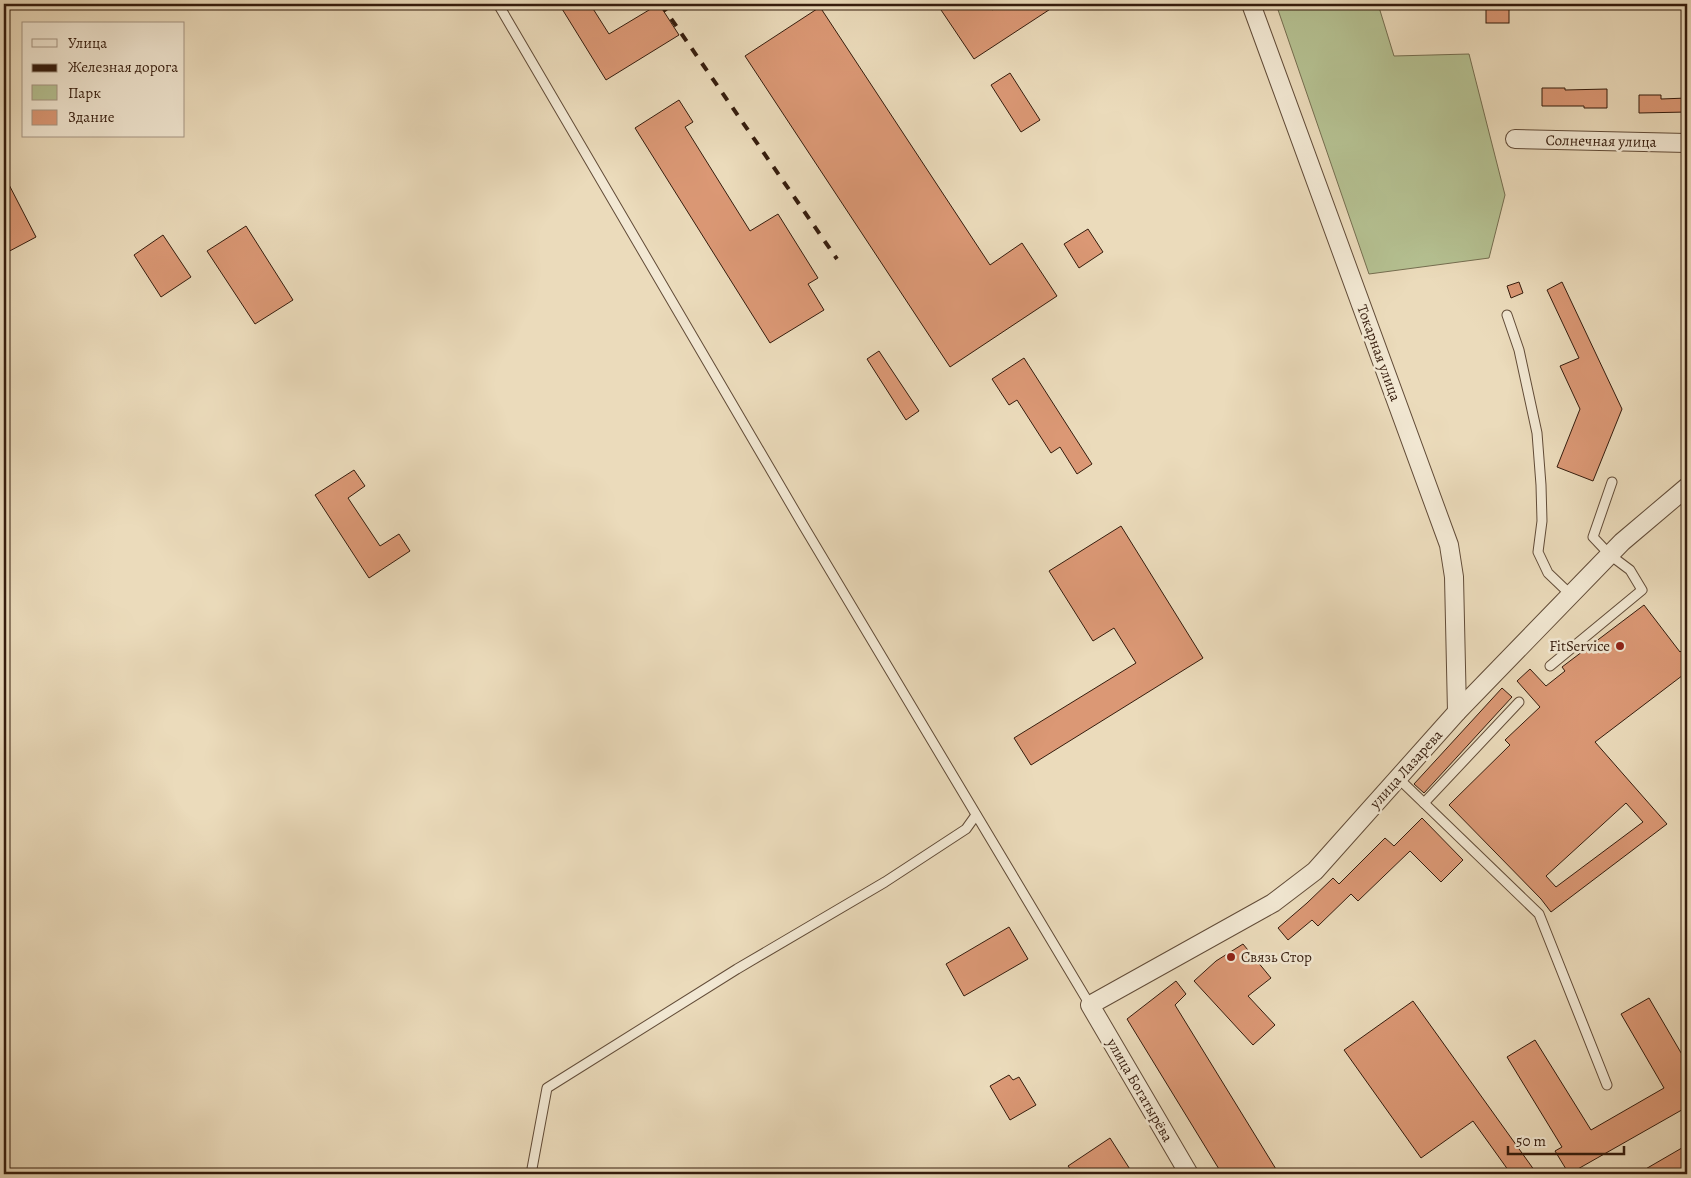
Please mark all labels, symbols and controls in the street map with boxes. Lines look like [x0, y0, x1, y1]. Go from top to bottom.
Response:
legend [22, 22, 185, 138]
text: Улица [68, 33, 107, 53]
text: Железная дорога [68, 57, 178, 77]
text: Парк [68, 83, 101, 103]
text: Здание [68, 107, 115, 127]
street label: Солнечная улица [1545, 130, 1657, 152]
street label: Токарная улица [1352, 302, 1406, 404]
place label: FitService [1549, 636, 1610, 656]
marker: FitService [1614, 640, 1626, 652]
street label: улица Лазарева [1365, 725, 1447, 814]
place label: Связь Стор [1241, 947, 1312, 967]
marker: Связь Стор [1225, 951, 1237, 963]
street label: улица Богатырёва [1102, 1034, 1178, 1145]
scale bar [1508, 1123, 1625, 1155]
text: 50 m [1516, 1131, 1546, 1151]

